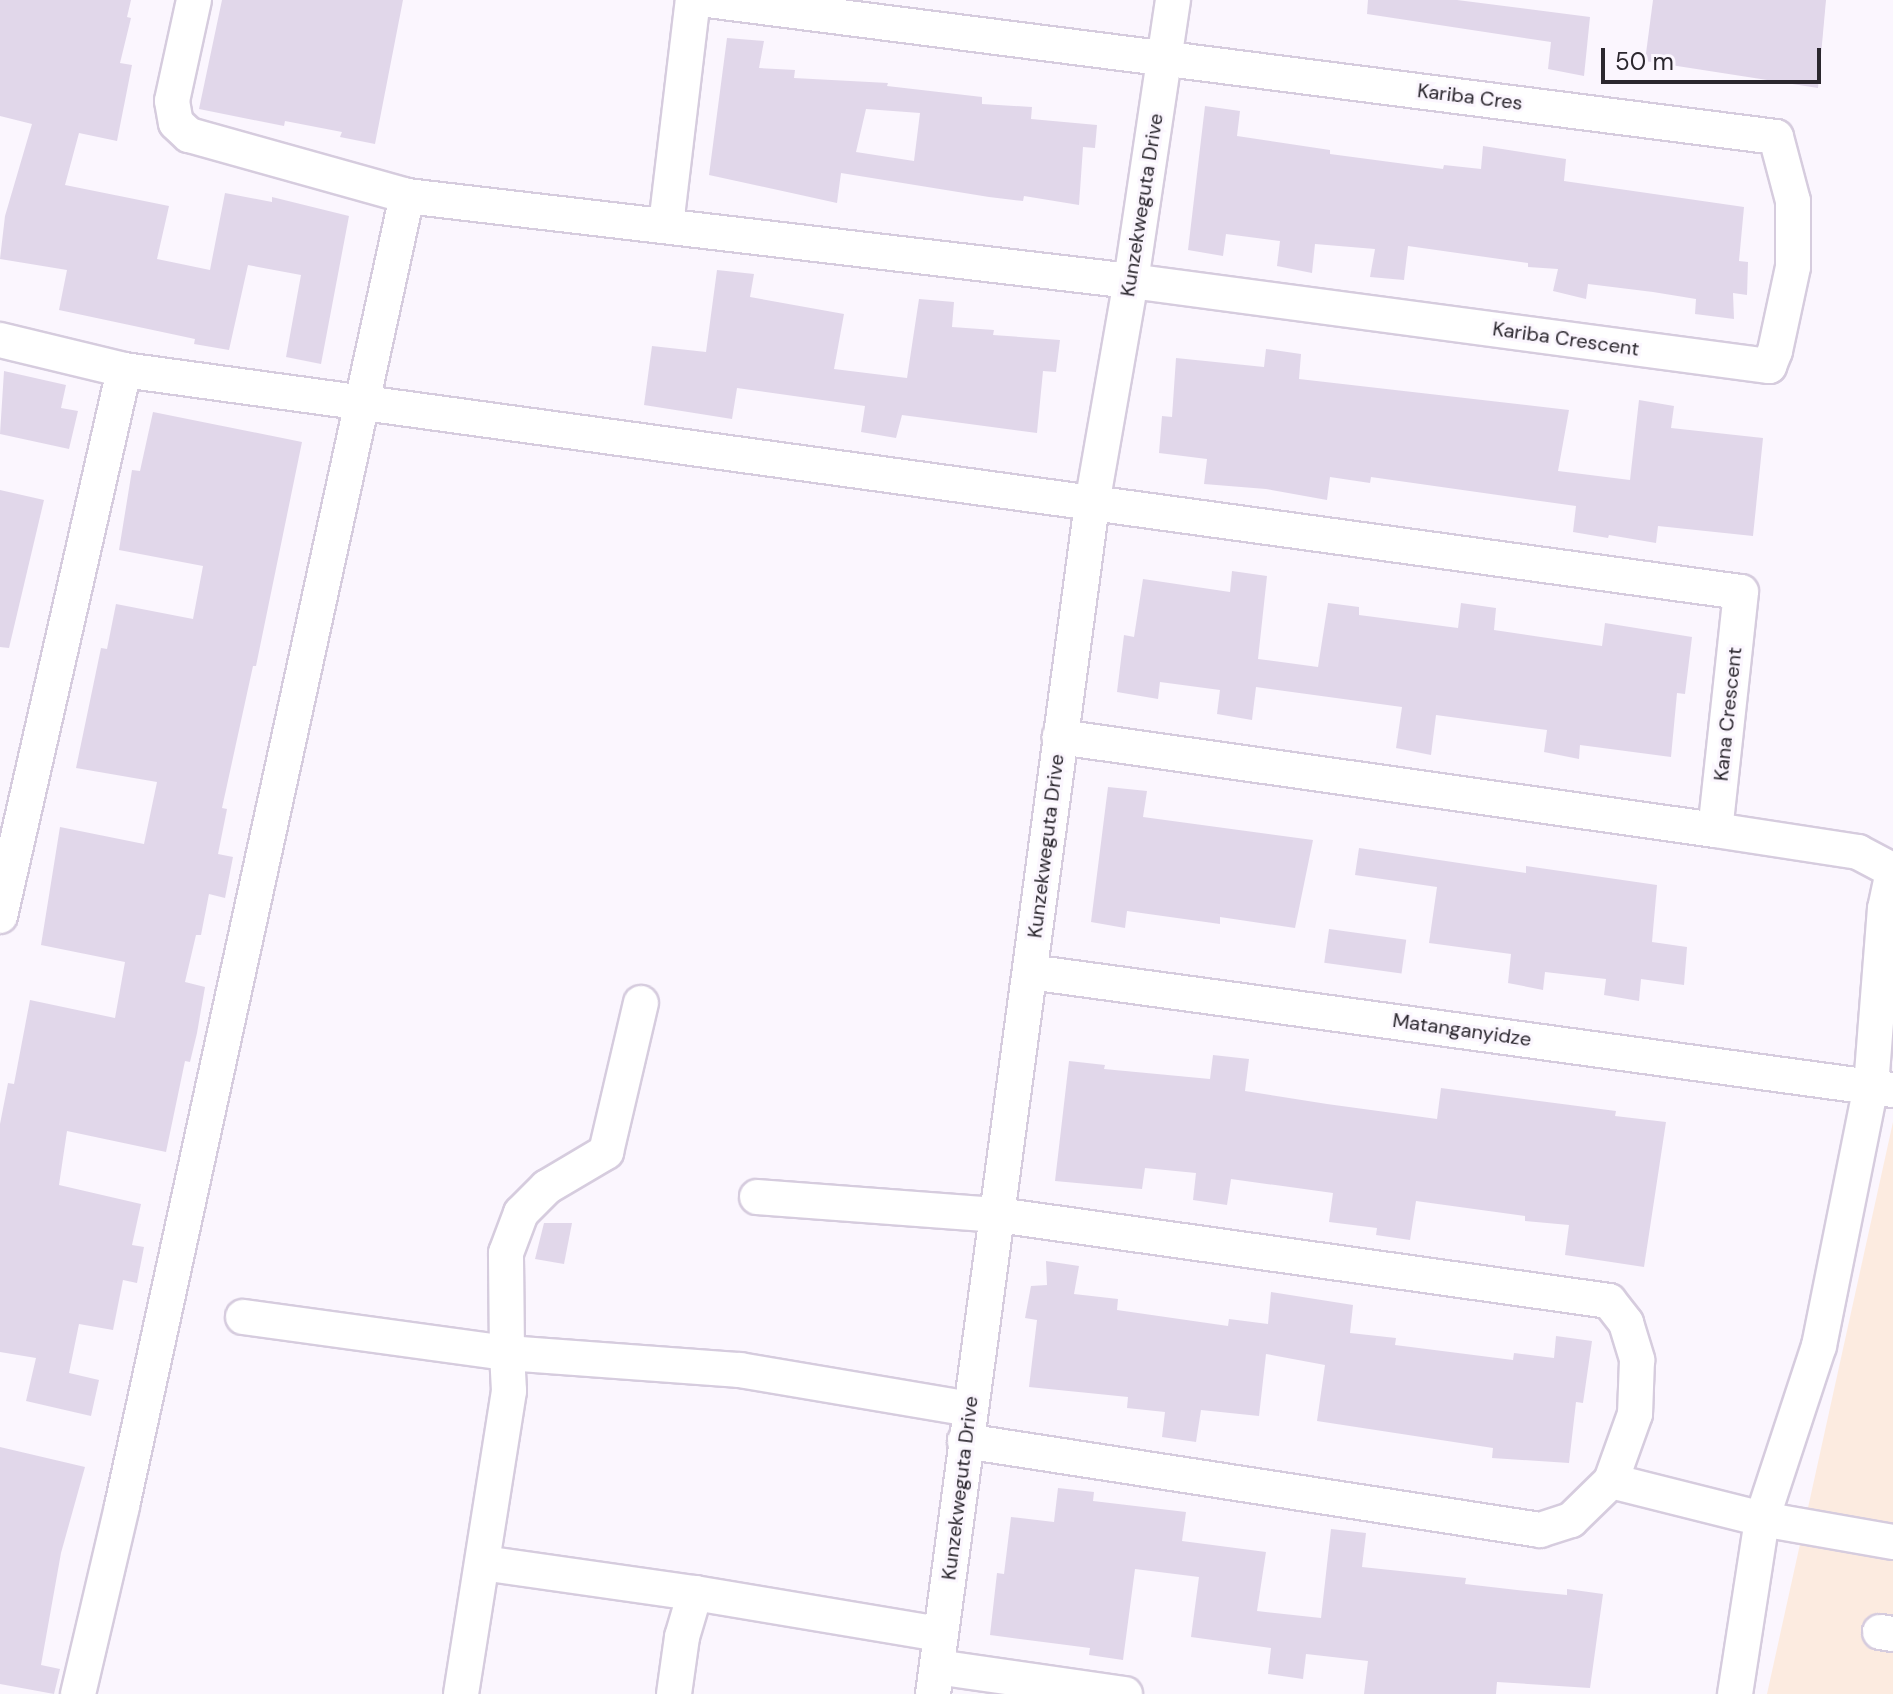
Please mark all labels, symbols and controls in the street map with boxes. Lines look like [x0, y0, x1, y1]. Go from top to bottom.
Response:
scale bar [1605, 32, 1825, 82]
text: 50 m [1615, 46, 1674, 77]
street label: Kariba Cres [1416, 79, 1524, 115]
street label: Kunzekweguta Drive [1116, 112, 1168, 298]
street label: Kariba Crescent [1491, 317, 1641, 361]
street label: Kana Crescent [1709, 646, 1747, 782]
street label: Kunzekweguta Drive [1023, 753, 1069, 939]
street label: Matanganyidze [1391, 1008, 1533, 1052]
street label: Kunzekweguta Drive [937, 1395, 983, 1581]

